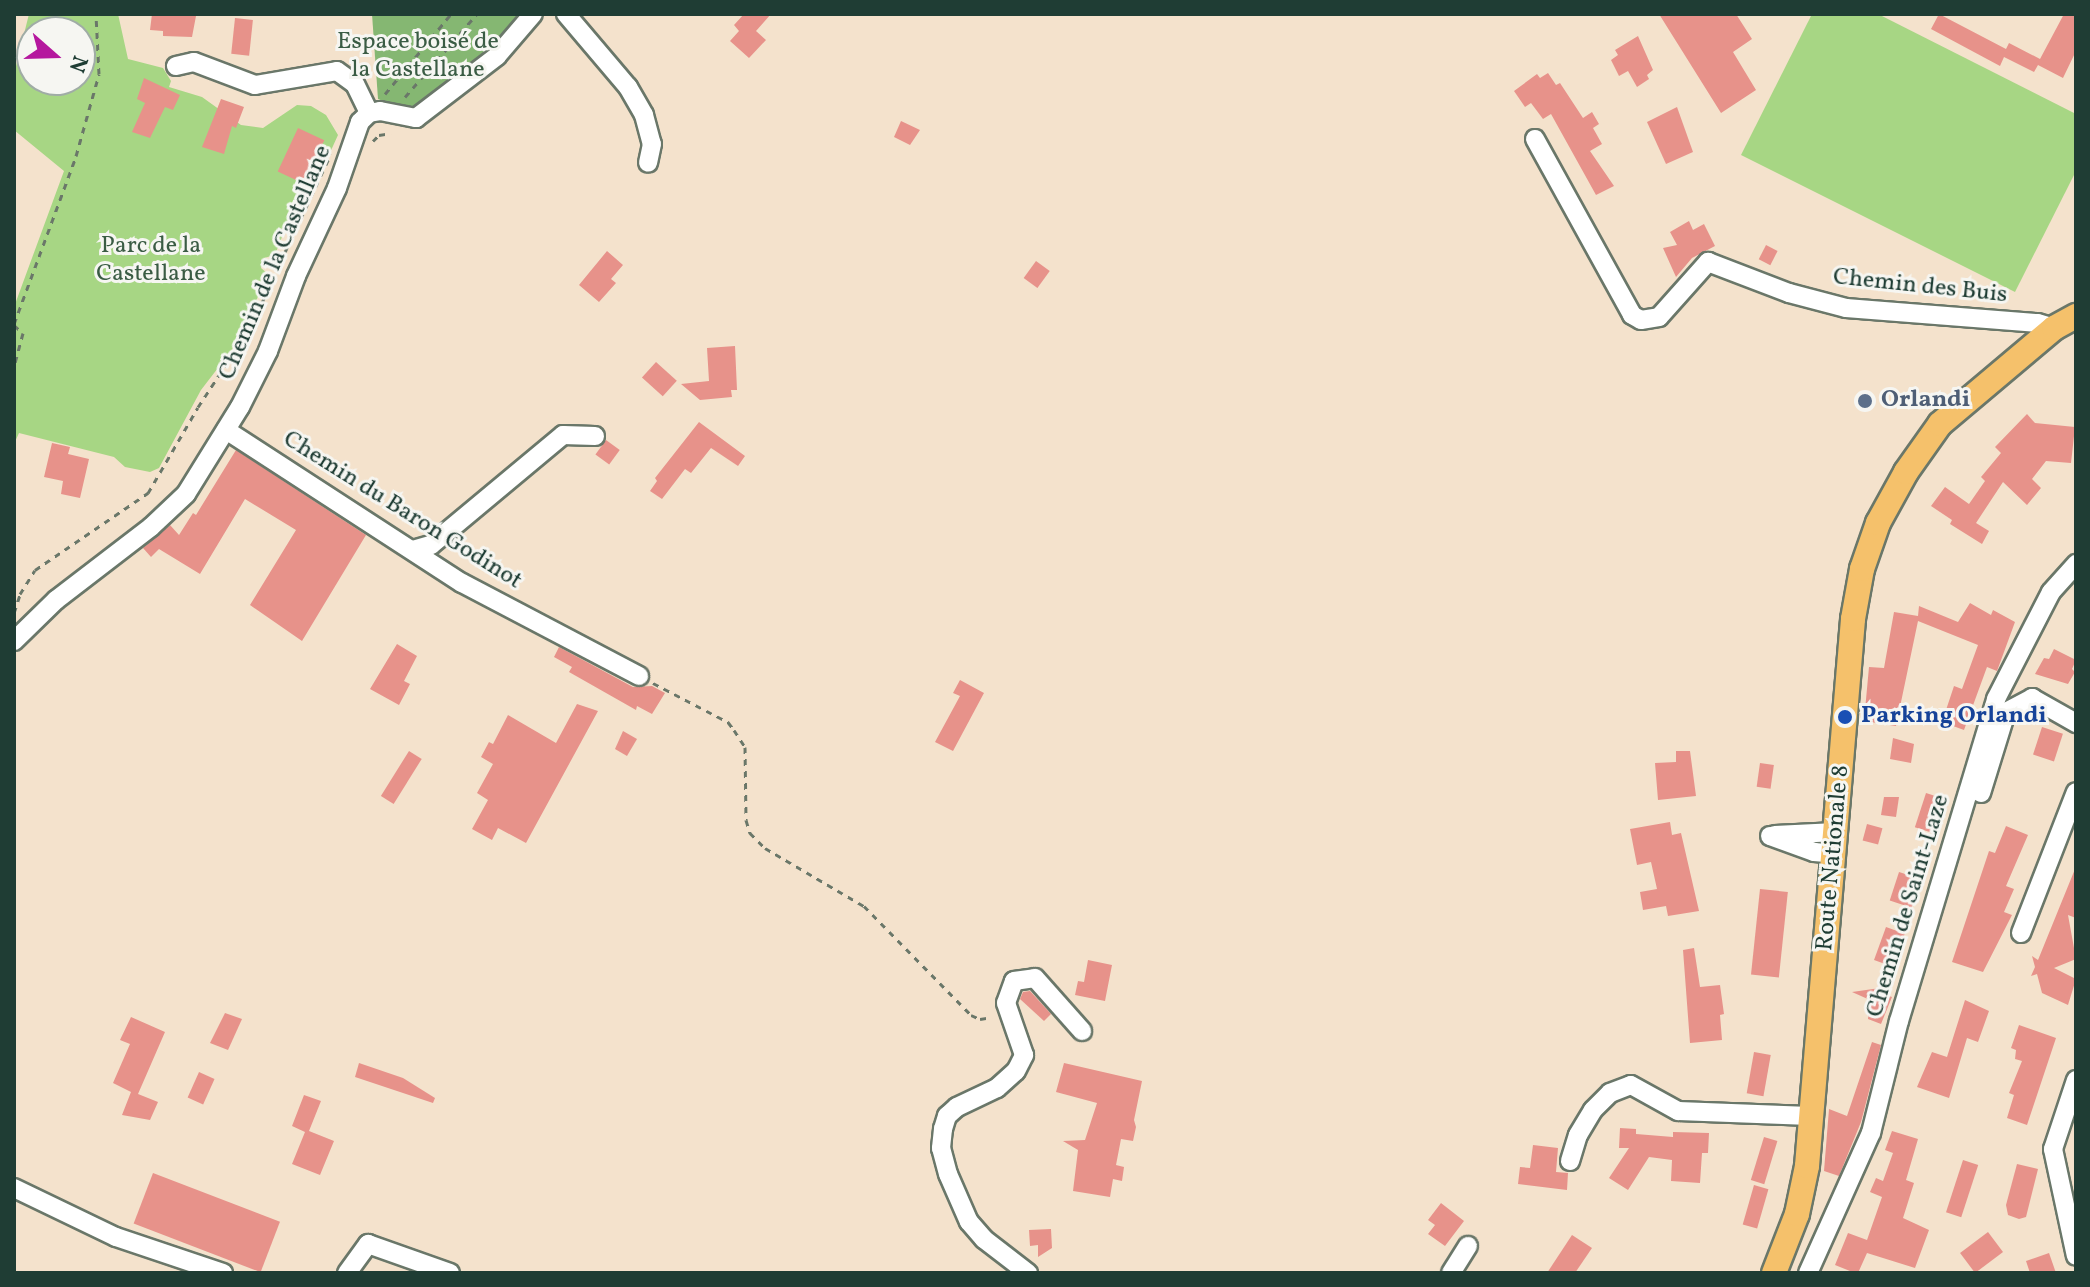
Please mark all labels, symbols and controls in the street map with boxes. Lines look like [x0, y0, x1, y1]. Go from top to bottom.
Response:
north arrow [16, 16, 96, 96]
park label: Espace boisé de la Castellane [337, 29, 499, 85]
text: N [60, 51, 94, 76]
street label: Chemin de la Castellane [214, 141, 338, 385]
park label: Parc de la Castellane [96, 233, 206, 289]
street label: Chemin des Buis [1832, 264, 2008, 310]
place label: Orlandi [1881, 387, 1970, 415]
marker: Orlandi [1856, 392, 1874, 410]
street label: Chemin du Baron Godinot [277, 426, 527, 596]
place label: Parking Orlandi [1861, 703, 2047, 731]
marker: Parking Orlandi [1836, 708, 1854, 726]
street label: Route Nationale 8 [1812, 764, 1856, 952]
street label: Chemin de Saint-Laze [1861, 791, 1957, 1021]

